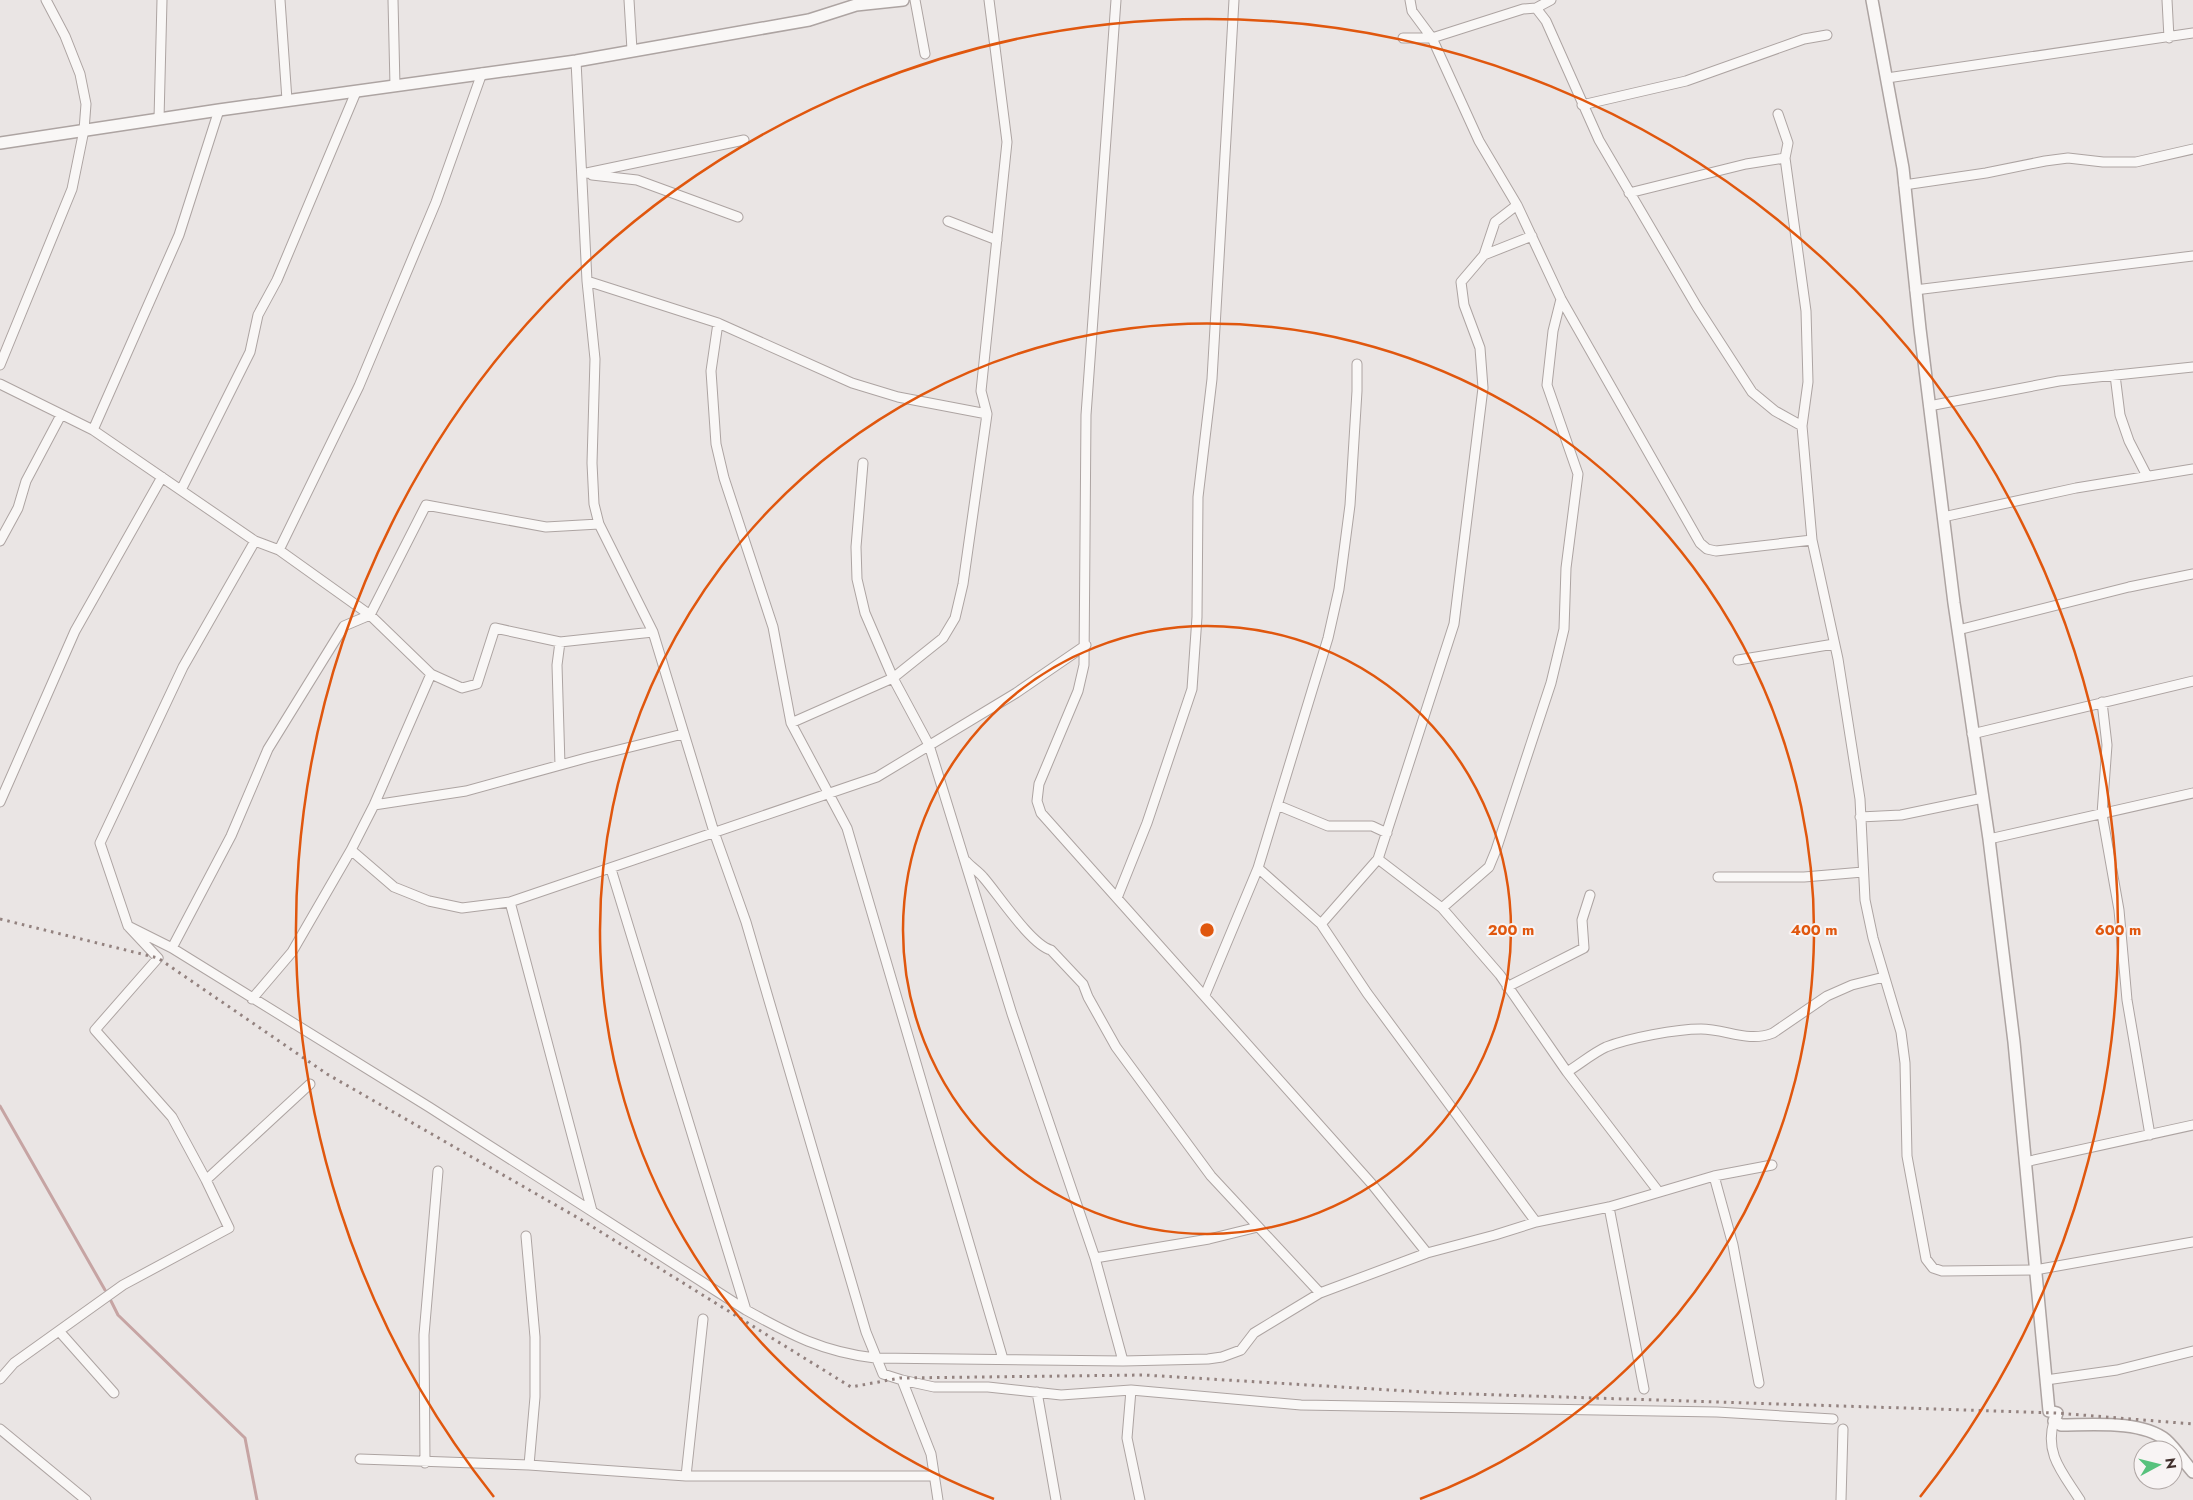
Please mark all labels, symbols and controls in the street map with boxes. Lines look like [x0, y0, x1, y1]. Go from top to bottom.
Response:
text: 200 m [1488, 919, 1534, 941]
text: 400 m [1790, 919, 1838, 941]
text: 600 m [2095, 919, 2141, 941]
centre of rings [1198, 921, 1216, 939]
north arrow [2133, 1440, 2183, 1490]
text: N [2160, 1457, 2182, 1470]

